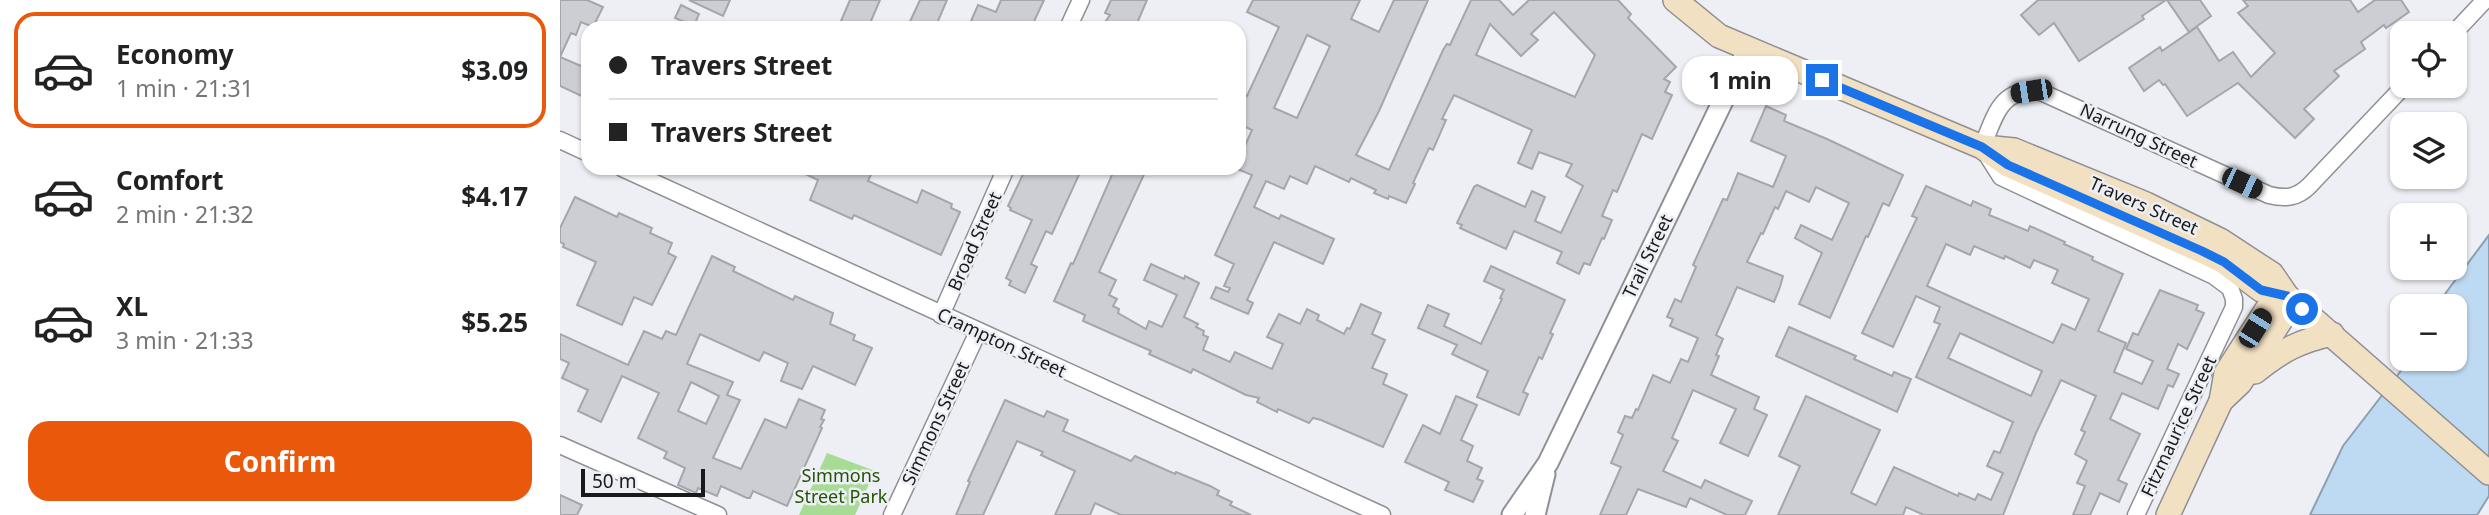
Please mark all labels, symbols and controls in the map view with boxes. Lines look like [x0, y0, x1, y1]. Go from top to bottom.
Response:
map controls [2390, 21, 2467, 371]
button: locate [2390, 21, 2467, 98]
text: Economy [116, 36, 234, 72]
icon: car [32, 39, 95, 102]
text: Travers Street [651, 47, 832, 83]
text: $3.09 [461, 52, 528, 88]
callout: 1 min [1682, 56, 1798, 104]
text: 1 min [1708, 64, 1772, 96]
route end [1806, 64, 1838, 96]
text: 1 min · 21:31 [116, 72, 254, 104]
car [2009, 77, 2054, 105]
street label: Narrung Street [2076, 97, 2202, 173]
button: layers [2390, 112, 2467, 189]
text: Travers Street [651, 114, 832, 150]
text: Comfort [116, 162, 224, 198]
icon: car [32, 165, 95, 228]
car [2219, 165, 2266, 201]
street label: Travers Street [2086, 170, 2203, 240]
text: $4.17 [461, 178, 528, 214]
street label: Broad Street [942, 187, 1007, 294]
text: 2 min · 21:32 [116, 198, 254, 230]
button: + [2390, 203, 2467, 280]
street label: Trail Street [1616, 210, 1678, 302]
text: XL [116, 288, 148, 324]
icon: car [32, 291, 95, 354]
route start [2286, 293, 2318, 325]
button: − [2390, 294, 2467, 371]
street label: Crampton Street [934, 302, 1071, 383]
text: $5.25 [461, 304, 528, 340]
car [2235, 305, 2276, 351]
text: 3 min · 21:33 [116, 324, 254, 356]
street label: Fitzmaurice Street [2135, 351, 2221, 500]
street label: Simmons Street [896, 357, 974, 489]
button: Confirm [28, 421, 532, 501]
park label: Simmons Street Park [795, 463, 888, 508]
scale bar [581, 466, 705, 498]
text: 50 m [592, 468, 636, 494]

